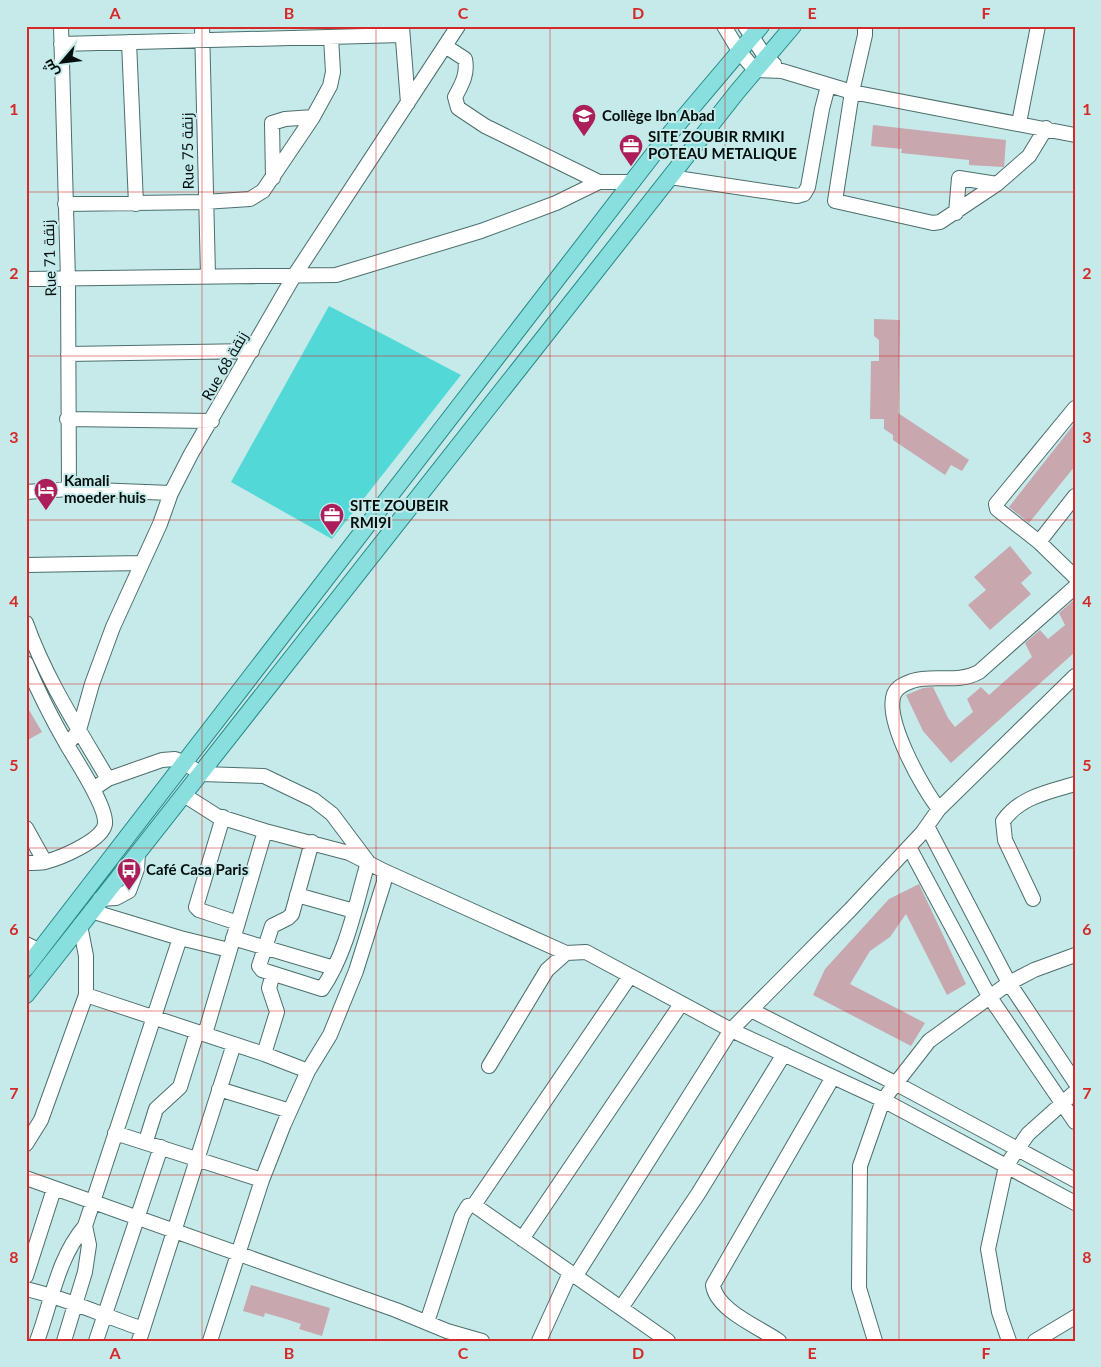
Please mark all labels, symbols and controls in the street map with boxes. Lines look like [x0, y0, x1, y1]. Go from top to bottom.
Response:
text: A [108, 3, 121, 22]
text: B [284, 3, 294, 22]
text: C [458, 3, 469, 22]
text: D [632, 3, 644, 22]
text: E [807, 3, 817, 22]
text: F [981, 3, 991, 22]
north arrow [38, 38, 88, 88]
text: ش [38, 56, 63, 80]
text: 1 [9, 99, 19, 118]
text: 1 [1082, 99, 1092, 118]
school or university icon: Collège Ibn Abad [571, 103, 597, 137]
place label: Collège Ibn Abad [602, 106, 715, 124]
street label: Rue 75 زنقة [177, 113, 198, 190]
place label: SITE ZOUBIR RMIKI POTEAU METALIQUE [648, 127, 797, 162]
office icon: SITE ZOUBIR RMIKI POTEAU METALIQUE [618, 133, 644, 167]
street label: Rue 71 زنقة [39, 219, 60, 297]
text: 2 [9, 263, 19, 282]
text: 2 [1082, 263, 1092, 282]
street label: Rue 68 زنقة [197, 328, 252, 404]
text: 3 [9, 427, 19, 446]
text: 3 [1082, 427, 1092, 446]
place label: Kamali moeder huis [64, 471, 146, 506]
hotel icon: Kamali moeder huis [33, 477, 59, 511]
place label: SITE ZOUBEIR RMI9I [350, 496, 449, 531]
office icon: SITE ZOUBEIR RMI9I [319, 502, 345, 536]
text: 4 [9, 591, 19, 610]
text: 4 [1082, 591, 1092, 610]
text: 5 [9, 755, 19, 774]
text: 5 [1082, 755, 1092, 774]
bus stop icon: Café Casa Paris [116, 857, 142, 891]
place label: Café Casa Paris [146, 860, 249, 878]
text: 6 [9, 919, 19, 938]
text: 6 [1082, 919, 1092, 938]
text: 7 [9, 1083, 19, 1102]
text: 7 [1082, 1083, 1092, 1102]
text: 8 [9, 1247, 19, 1266]
text: 8 [1082, 1247, 1092, 1266]
text: A [108, 1343, 121, 1362]
text: B [284, 1343, 294, 1362]
text: C [458, 1343, 469, 1362]
text: D [632, 1343, 644, 1362]
text: E [807, 1343, 817, 1362]
text: F [981, 1343, 991, 1362]

